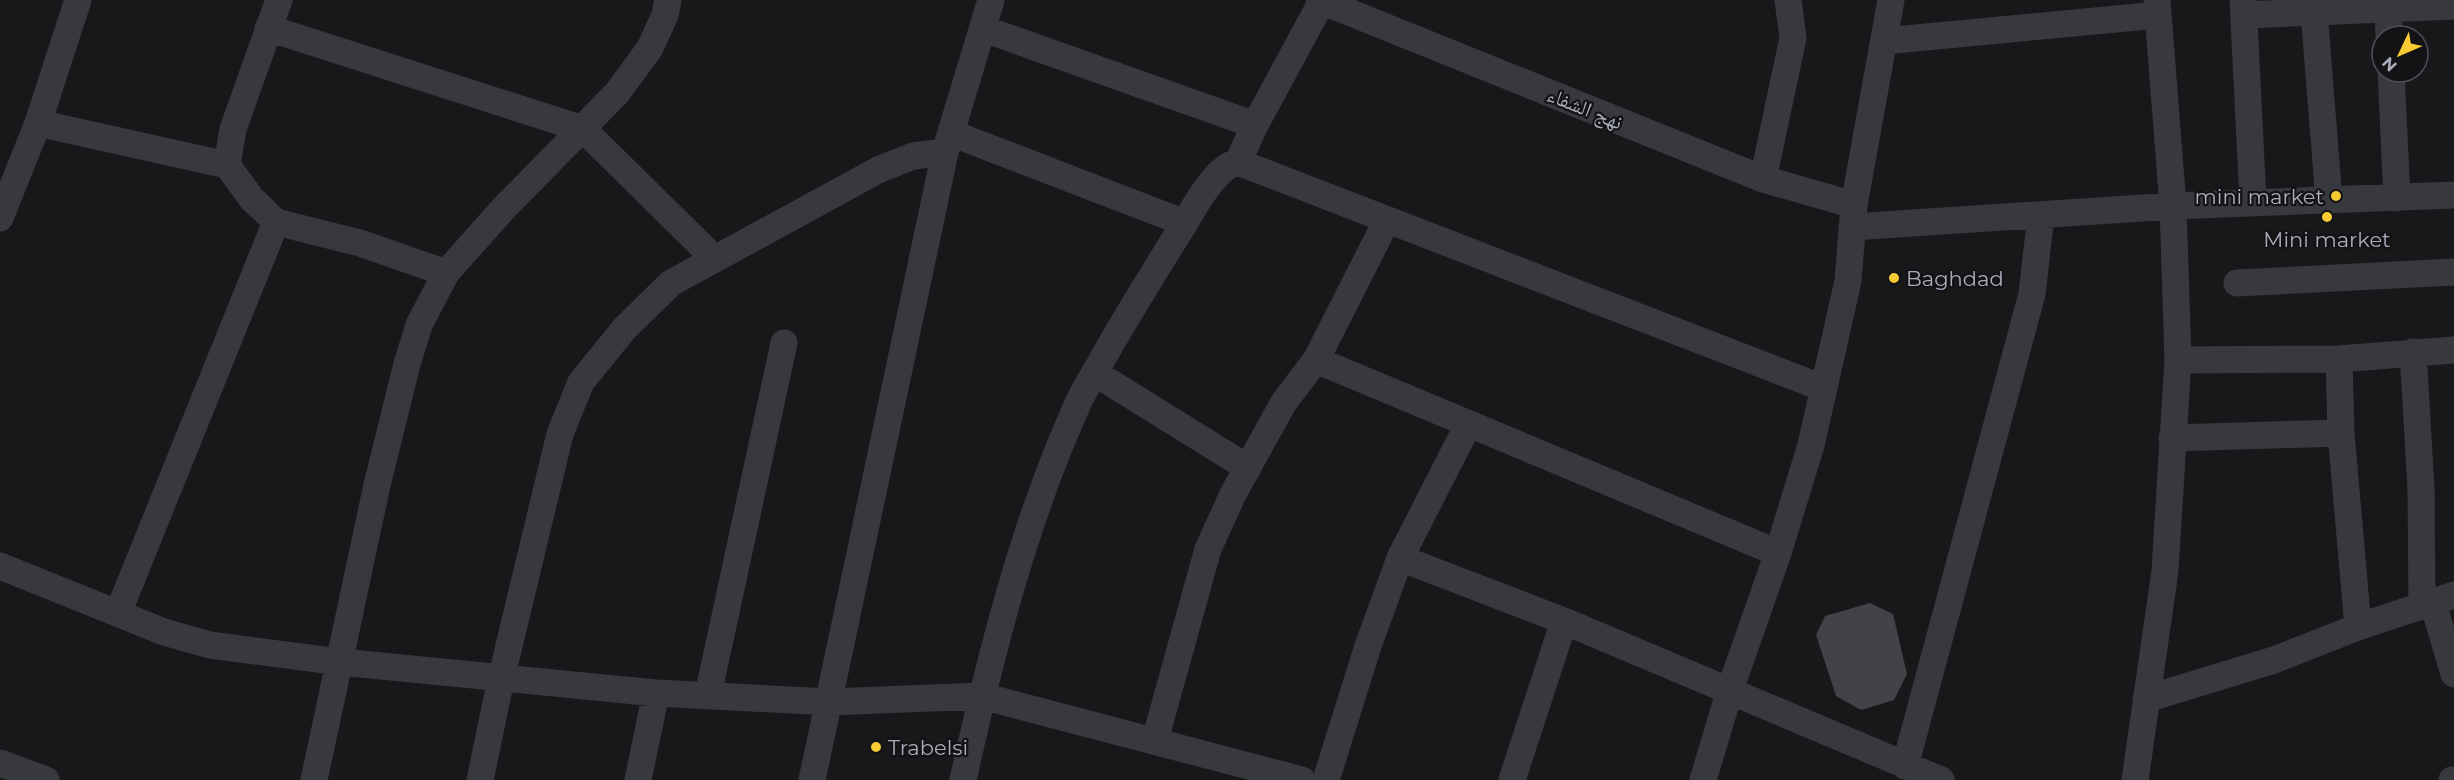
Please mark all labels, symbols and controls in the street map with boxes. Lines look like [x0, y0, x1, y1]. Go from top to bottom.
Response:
north arrow [2370, 24, 2430, 84]
text: N [2378, 53, 2401, 75]
street label: نهج الشفاء [1543, 82, 1626, 135]
place label: mini market [2194, 184, 2324, 209]
marker: mini market [2329, 189, 2343, 203]
marker: Mini market [2320, 210, 2334, 224]
place label: Mini market [2263, 227, 2391, 252]
place label: Baghdad [1906, 266, 2004, 291]
marker: Baghdad [1887, 271, 1901, 285]
place label: Trabelsi [888, 735, 968, 760]
marker: Trabelsi [869, 740, 883, 754]

